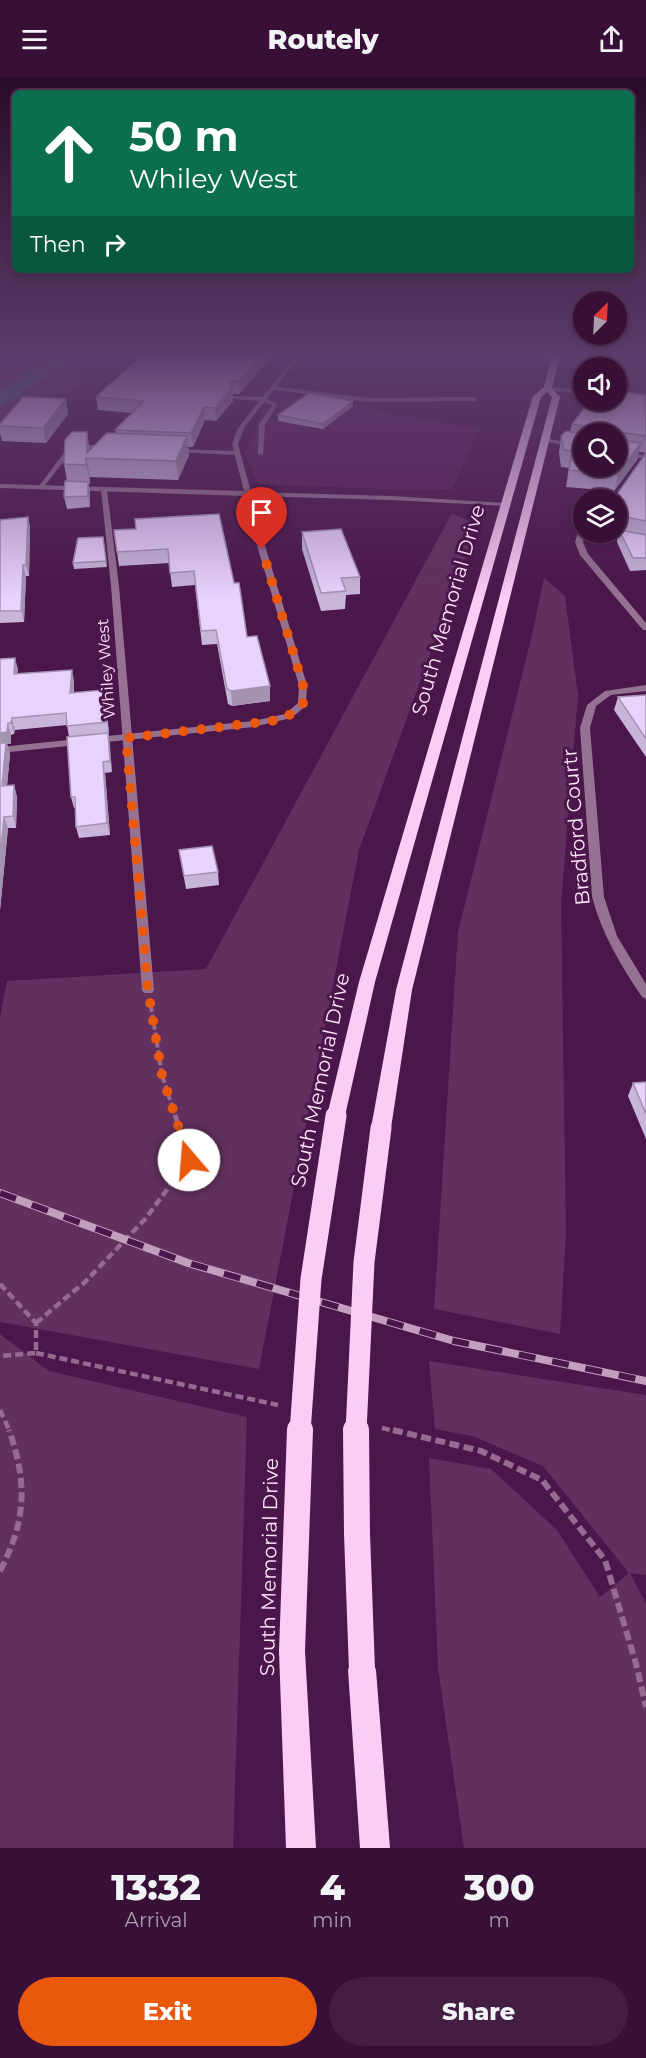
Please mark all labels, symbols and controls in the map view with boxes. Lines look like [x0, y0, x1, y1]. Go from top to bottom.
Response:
icon: menu [18, 23, 51, 56]
text: Routely [268, 23, 378, 56]
icon: share [595, 23, 628, 56]
text: 50 m [129, 110, 238, 162]
icon: ahead [30, 114, 108, 192]
text: Whiley West [129, 162, 298, 195]
icon: right [98, 228, 131, 261]
text: Then [30, 231, 86, 258]
north arrow [573, 291, 627, 345]
map controls [573, 291, 627, 543]
button: sound [573, 357, 627, 411]
button: search [573, 423, 627, 477]
pin [236, 487, 287, 549]
button: layers [573, 489, 627, 543]
icon: arrive [245, 496, 278, 529]
street label: South Memorial Drive [406, 502, 490, 718]
street label: Whiley West [93, 618, 119, 720]
street label: Bradford Courtr [557, 747, 595, 907]
street label: South Memorial Drive [286, 971, 354, 1189]
position arrow [157, 1128, 221, 1192]
street label: South Memorial Drive [255, 1458, 283, 1676]
text: 13:32 [111, 1865, 201, 1909]
text: 4 [320, 1865, 345, 1909]
text: 300 [464, 1865, 535, 1909]
text: Arrival [125, 1908, 188, 1932]
text: min [312, 1908, 352, 1932]
text: m [489, 1908, 510, 1932]
button: Exit [18, 1977, 317, 2046]
button: Share [329, 1977, 628, 2046]

